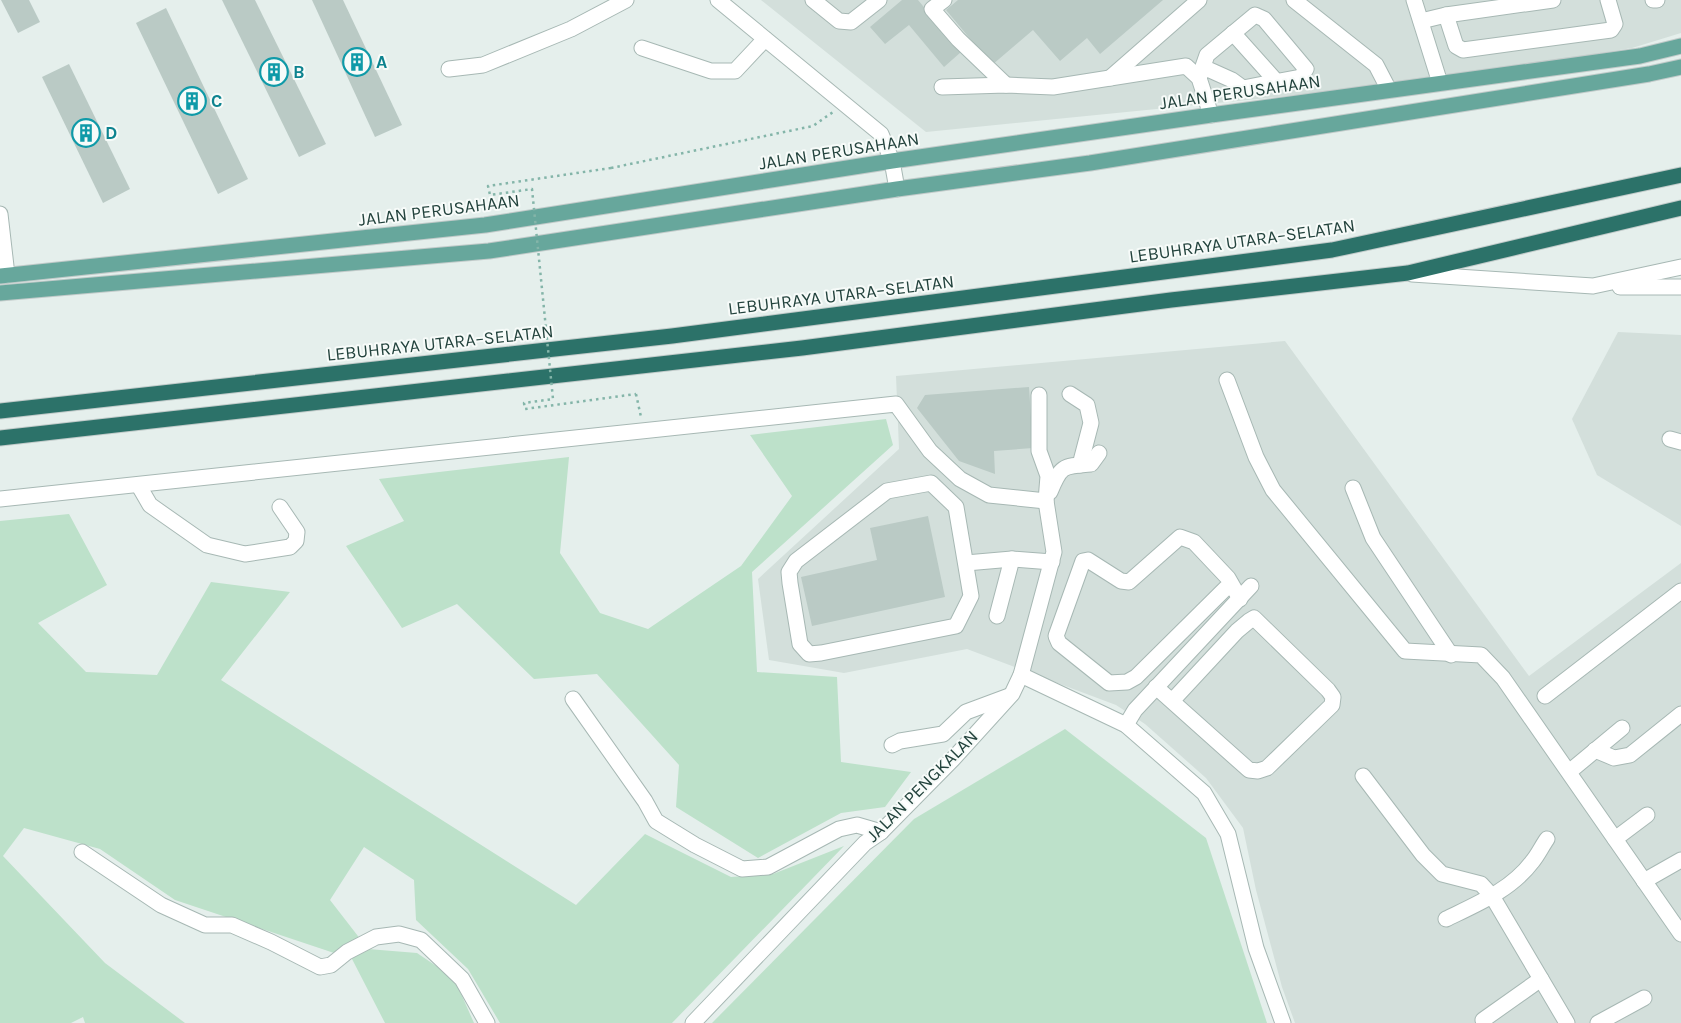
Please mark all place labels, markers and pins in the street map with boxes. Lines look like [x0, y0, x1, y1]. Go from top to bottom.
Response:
building icon: A [342, 47, 372, 77]
place label: A [376, 51, 387, 73]
building icon: B [259, 57, 289, 87]
place label: B [293, 61, 305, 83]
building icon: C [177, 86, 207, 116]
place label: C [211, 90, 222, 112]
building icon: D [71, 118, 101, 148]
place label: D [105, 122, 117, 144]

